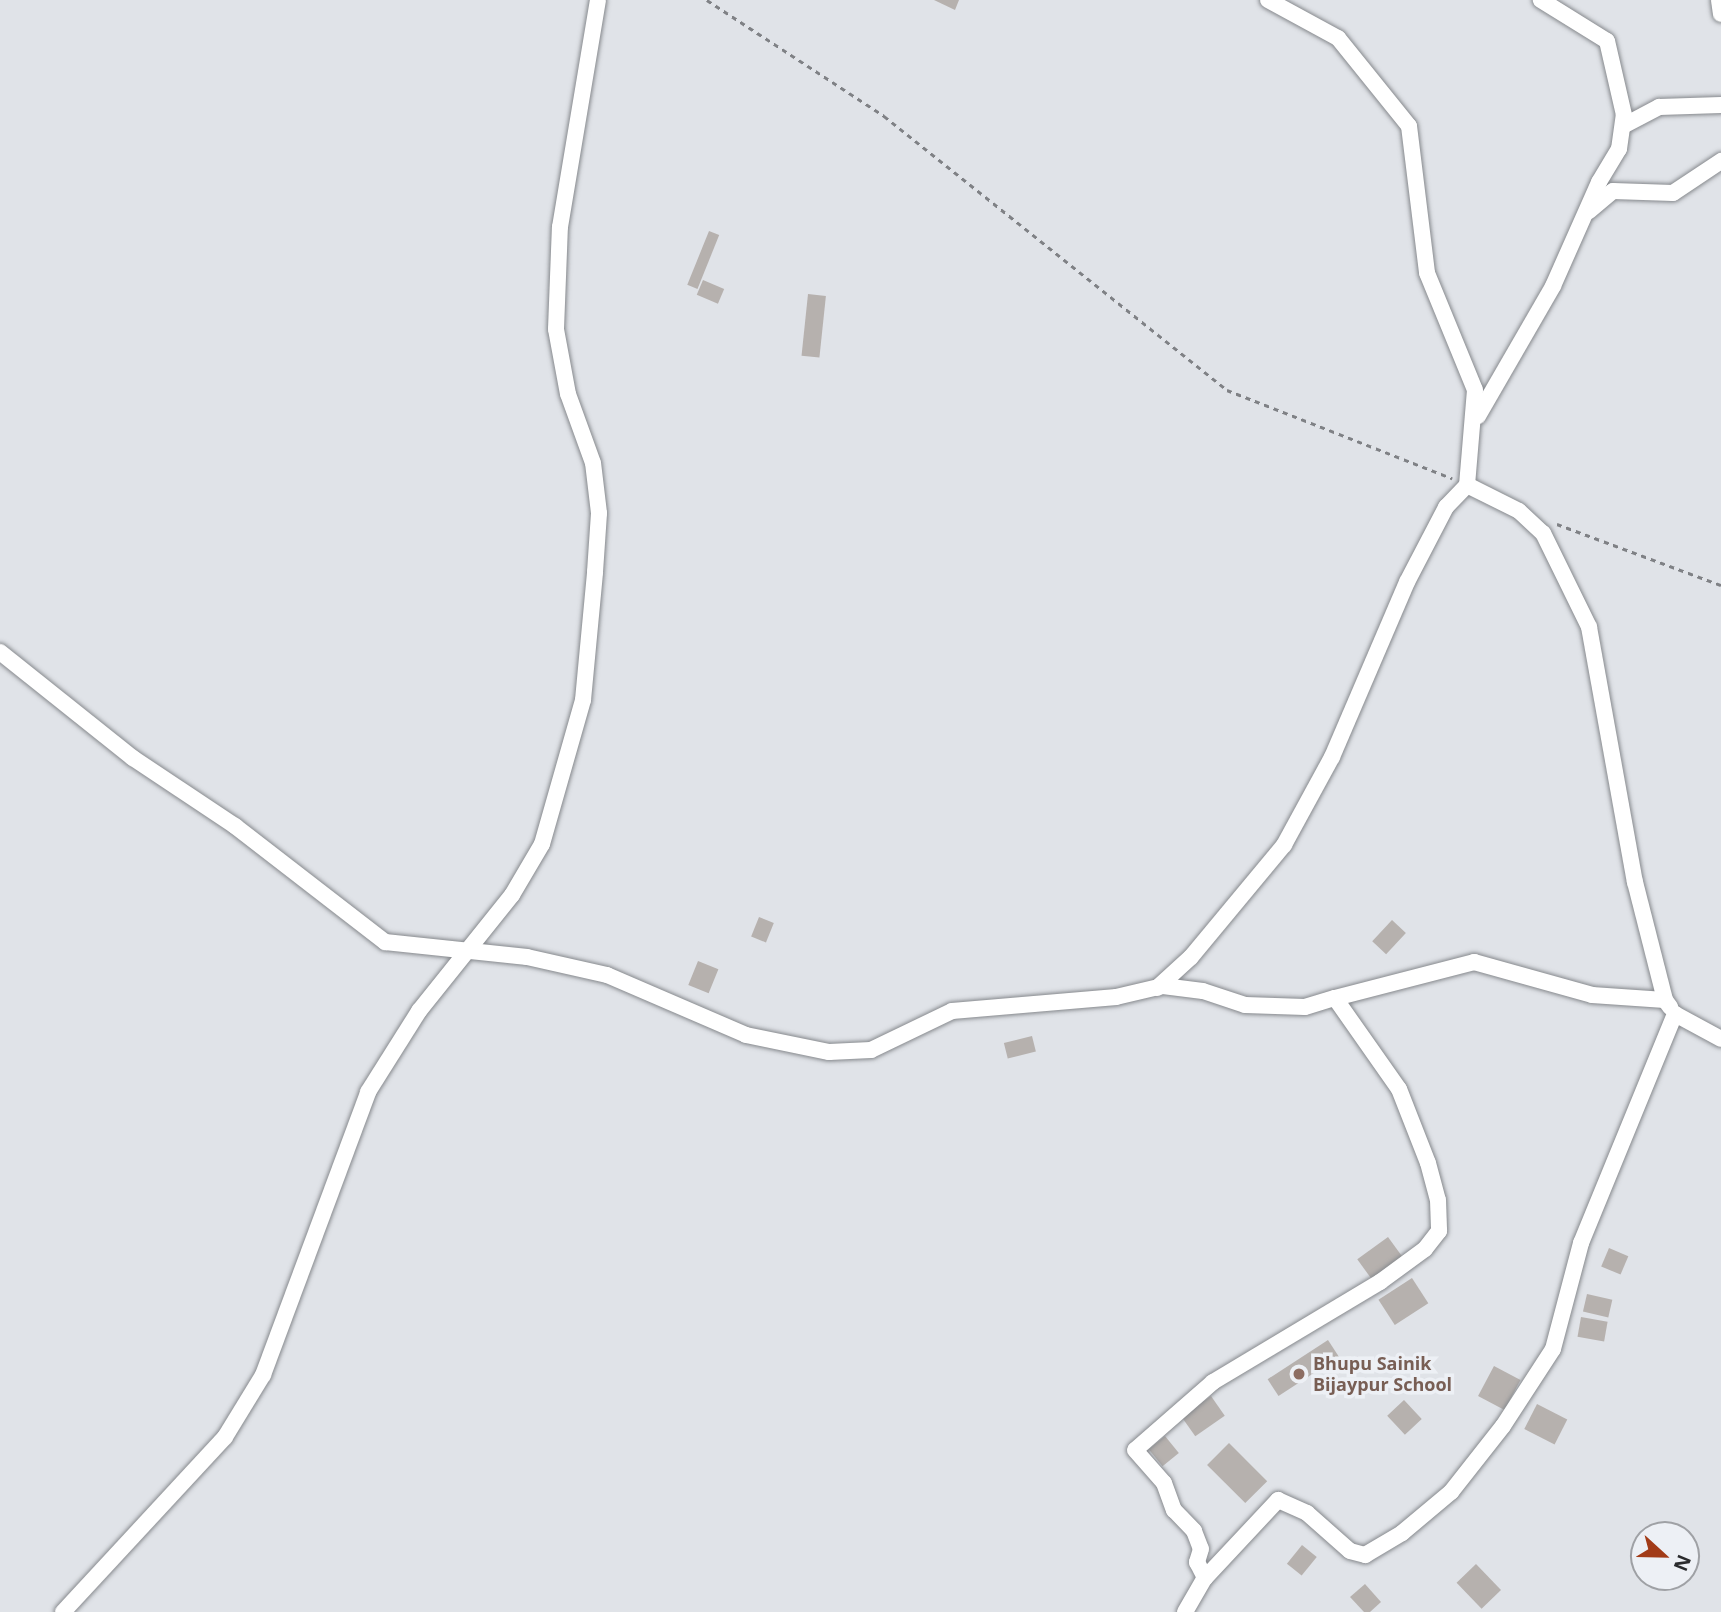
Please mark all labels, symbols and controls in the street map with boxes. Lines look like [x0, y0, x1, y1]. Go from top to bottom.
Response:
place label: Bhupu Sainik Bijaypur School [1313, 1353, 1452, 1396]
marker: Bhupu Sainik Bijaypur School [1291, 1366, 1307, 1382]
north arrow [1630, 1521, 1700, 1591]
text: N [1668, 1551, 1698, 1575]

